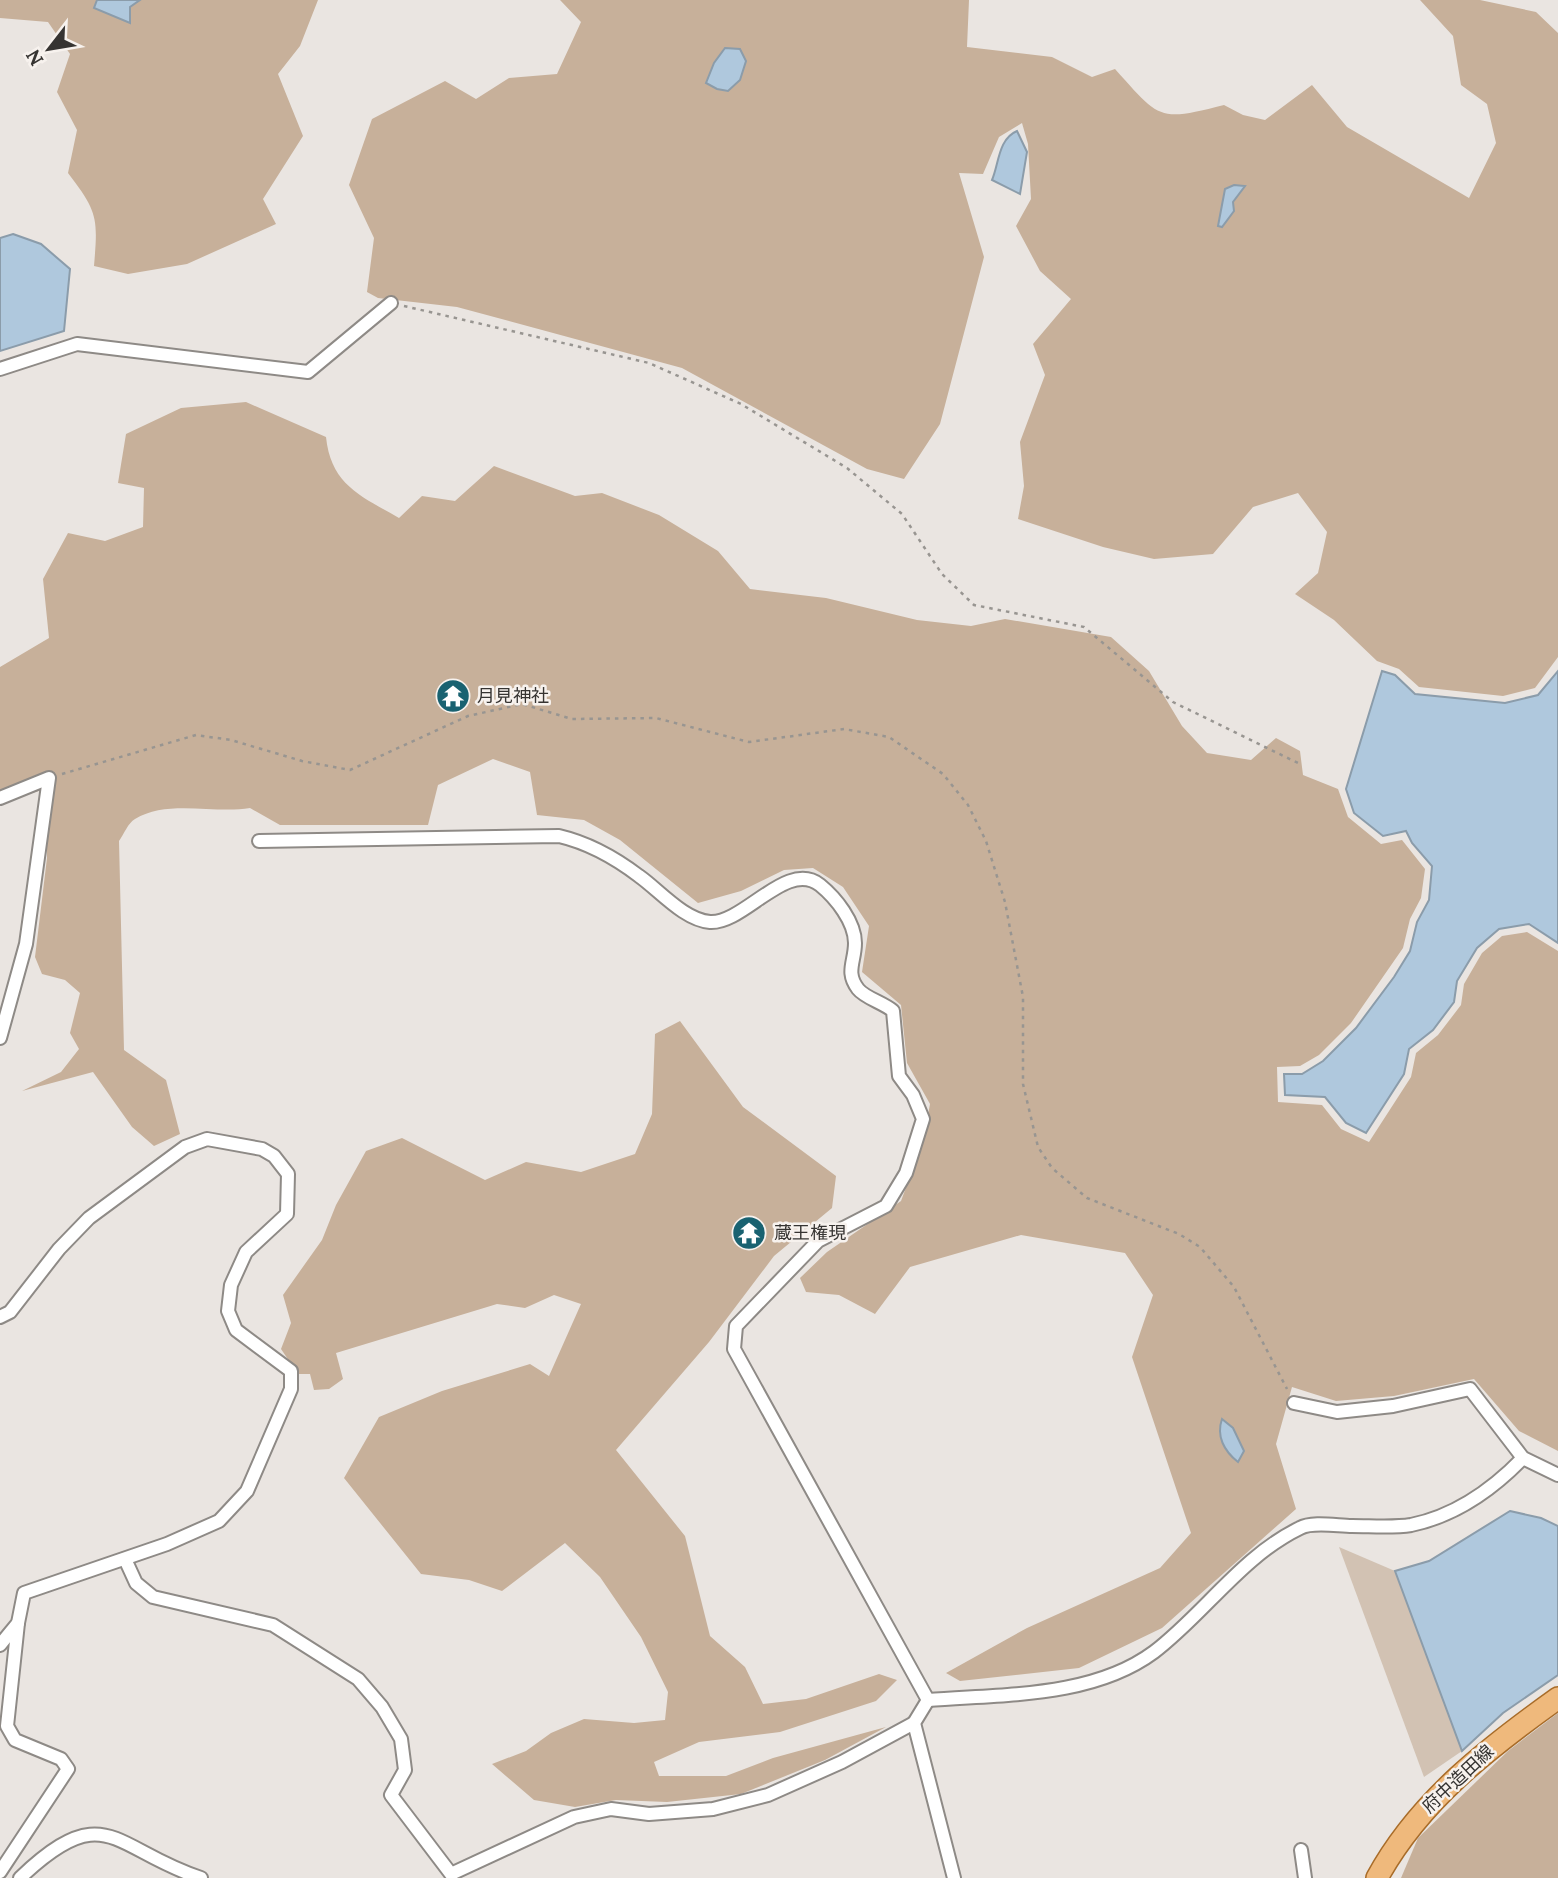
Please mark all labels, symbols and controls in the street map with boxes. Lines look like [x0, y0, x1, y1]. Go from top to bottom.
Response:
north arrow [14, 14, 84, 84]
text: N [20, 45, 48, 70]
temple icon: 月見神社 [434, 677, 472, 715]
place label: 月見神社 [477, 684, 549, 707]
temple icon: 蔵王権現 [730, 1214, 768, 1252]
place label: 蔵王権現 [774, 1221, 846, 1244]
street label: 府中造田線 [1417, 1740, 1498, 1818]

